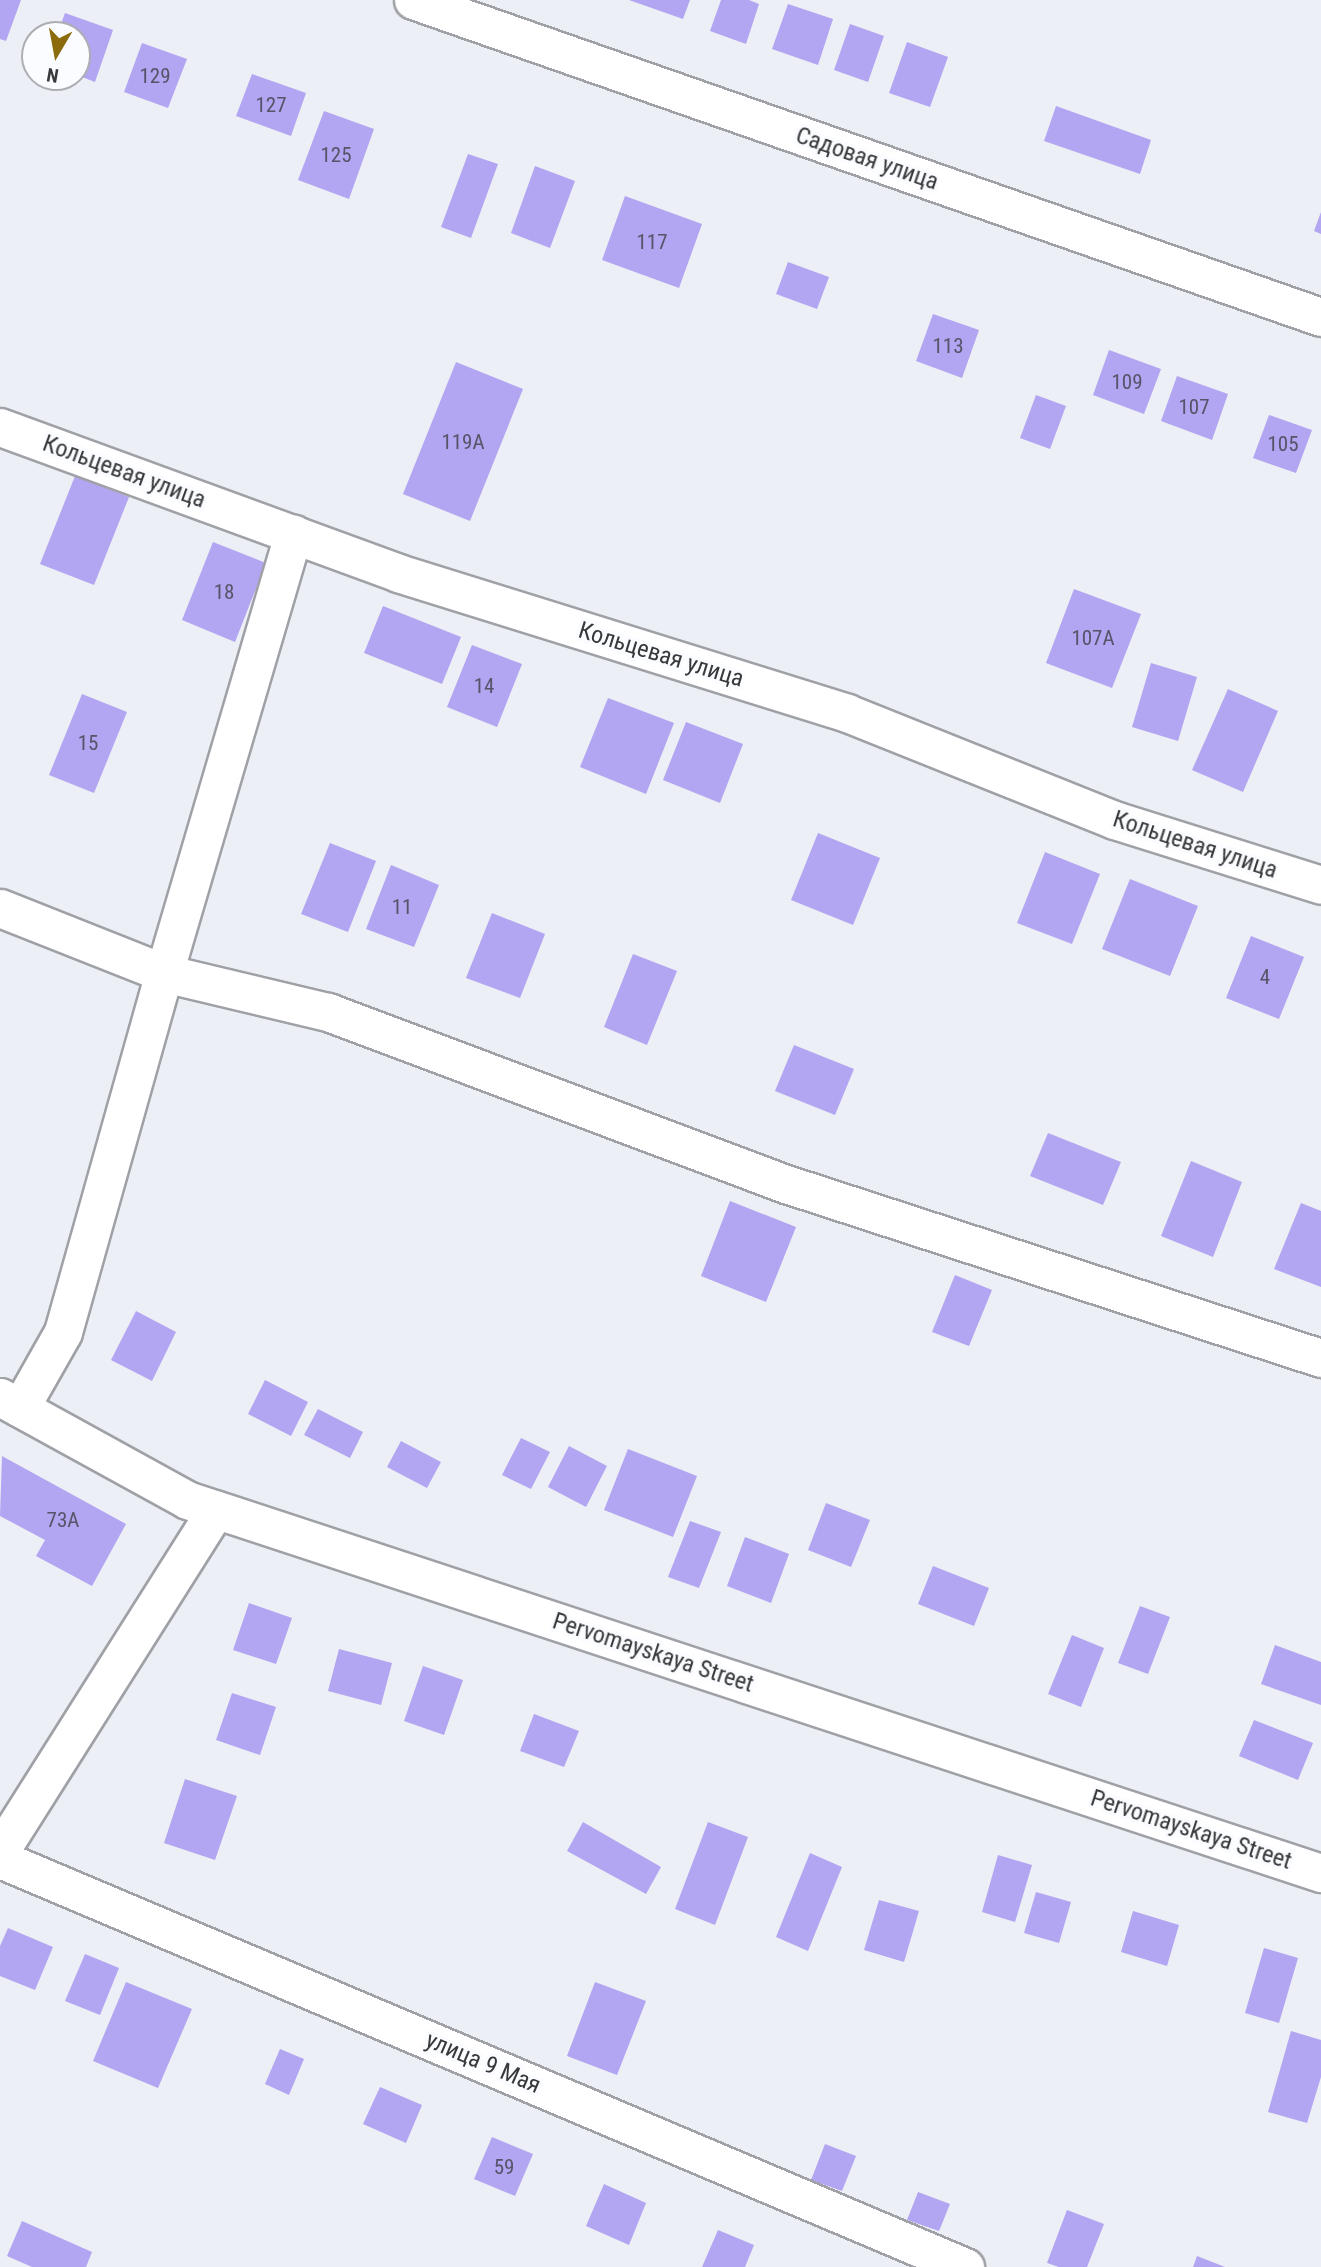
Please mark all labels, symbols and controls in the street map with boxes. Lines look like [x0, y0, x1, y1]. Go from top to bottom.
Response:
north arrow [21, 21, 91, 91]
text: N [45, 63, 60, 88]
house number: 129 [139, 63, 171, 89]
house number: 127 [255, 92, 287, 118]
street label: Садовая улица [792, 121, 942, 197]
house number: 125 [320, 142, 352, 168]
house number: 117 [636, 229, 668, 255]
house number: 113 [932, 333, 964, 359]
house number: 109 [1111, 369, 1143, 395]
house number: 107 [1178, 394, 1210, 420]
street label: Кольцевая улица [39, 429, 209, 515]
house number: 119А [441, 429, 485, 455]
house number: 105 [1267, 431, 1299, 457]
house number: 18 [214, 579, 234, 605]
street label: Кольцевая улица [575, 616, 747, 694]
house number: 107А [1071, 625, 1115, 651]
house number: 14 [474, 673, 494, 699]
house number: 15 [78, 730, 98, 756]
street label: Кольцевая улица [1109, 805, 1281, 885]
house number: 11 [392, 894, 412, 920]
house number: 4 [1260, 964, 1270, 990]
house number: 73А [47, 1507, 79, 1533]
street label: Pervomayskaya Street [549, 1607, 757, 1699]
street label: Pervomayskaya Street [1087, 1784, 1295, 1876]
street label: улица 9 Мая [421, 2026, 545, 2100]
house number: 59 [494, 2154, 514, 2180]

